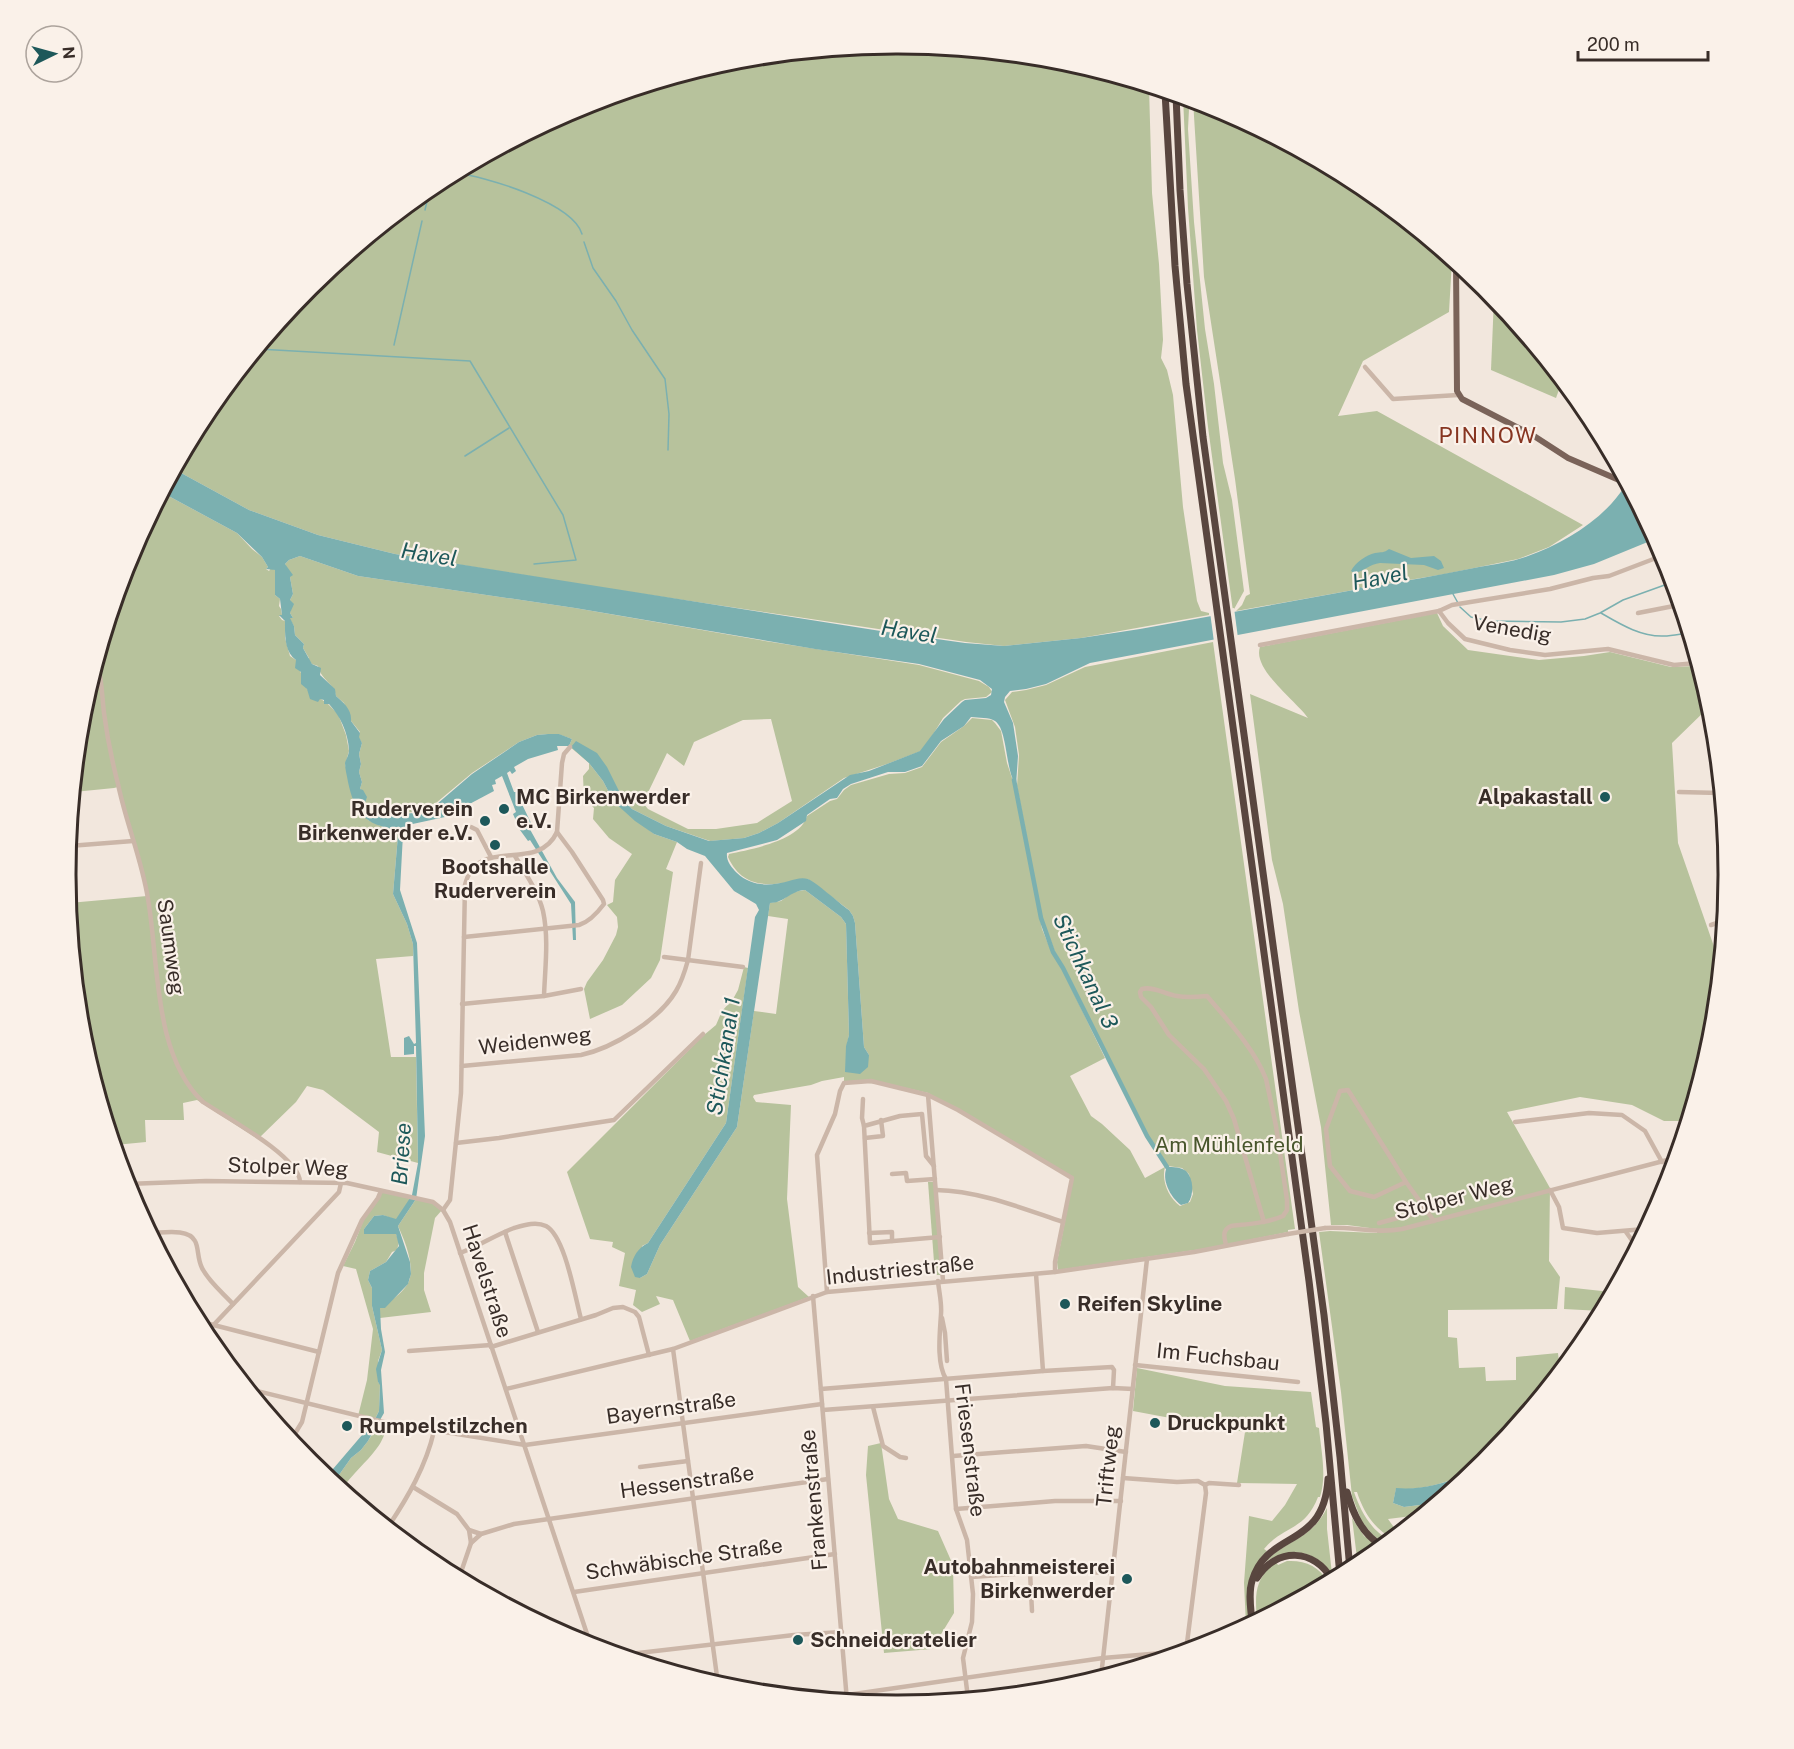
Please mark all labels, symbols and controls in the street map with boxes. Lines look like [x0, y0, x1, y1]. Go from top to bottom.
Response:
north arrow [24, 24, 84, 84]
scale bar [1578, 24, 1708, 62]
text: 200 m [1587, 34, 1640, 55]
text: N [58, 46, 78, 60]
district label: PINNOW [1438, 422, 1538, 448]
water label: Havel [399, 537, 459, 571]
water label: Havel [1350, 559, 1410, 595]
street label: Venedig [1471, 609, 1554, 648]
water label: Havel [879, 614, 939, 648]
place label: MC Birkenwerder e.V. [516, 784, 690, 833]
place label: Alpakastall [1478, 784, 1593, 809]
marker: Alpakastall [1598, 790, 1612, 804]
place label: Ruderverein Birkenwerder e.V. [298, 796, 473, 845]
marker: MC Birkenwerder e.V. [497, 802, 511, 816]
marker: Ruderverein Birkenwerder e.V. [478, 814, 492, 828]
marker: Bootshalle Ruderverein [488, 838, 502, 852]
place label: Bootshalle Ruderverein [434, 854, 556, 903]
street label: Saumweg [152, 897, 191, 997]
water label: Stichkanal 3 [1048, 909, 1124, 1033]
water label: Stichkanal 1 [701, 995, 745, 1117]
street label: Weidenweg [477, 1021, 593, 1060]
water label: Briese [386, 1122, 416, 1186]
park label: Am Mühlenfeld [1154, 1132, 1304, 1157]
street label: Stolper Weg [227, 1152, 349, 1181]
street label: Stolper Weg [1392, 1171, 1516, 1224]
street label: Havelstraße [457, 1221, 518, 1341]
street label: Industriestraße [825, 1249, 975, 1290]
place label: Reifen Skyline [1077, 1291, 1222, 1316]
marker: Reifen Skyline [1058, 1297, 1072, 1311]
street label: Im Fuchsbau [1155, 1338, 1281, 1375]
street label: Friesenstraße [950, 1382, 991, 1518]
street label: Bayernstraße [604, 1386, 737, 1429]
place label: Druckpunkt [1167, 1410, 1285, 1435]
place label: Rumpelstilzchen [359, 1413, 528, 1438]
marker: Druckpunkt [1148, 1416, 1162, 1430]
marker: Rumpelstilzchen [340, 1419, 354, 1433]
street label: Triftweg [1091, 1424, 1124, 1508]
street label: Frankenstraße [795, 1428, 832, 1572]
street label: Hessenstraße [618, 1460, 756, 1503]
street label: Schwäbische Straße [584, 1532, 784, 1585]
place label: Autobahnmeisterei Birkenwerder [923, 1554, 1115, 1603]
marker: Autobahnmeisterei Birkenwerder [1120, 1572, 1134, 1586]
place label: Schneideratelier [810, 1627, 977, 1652]
marker: Schneideratelier [791, 1633, 805, 1647]

